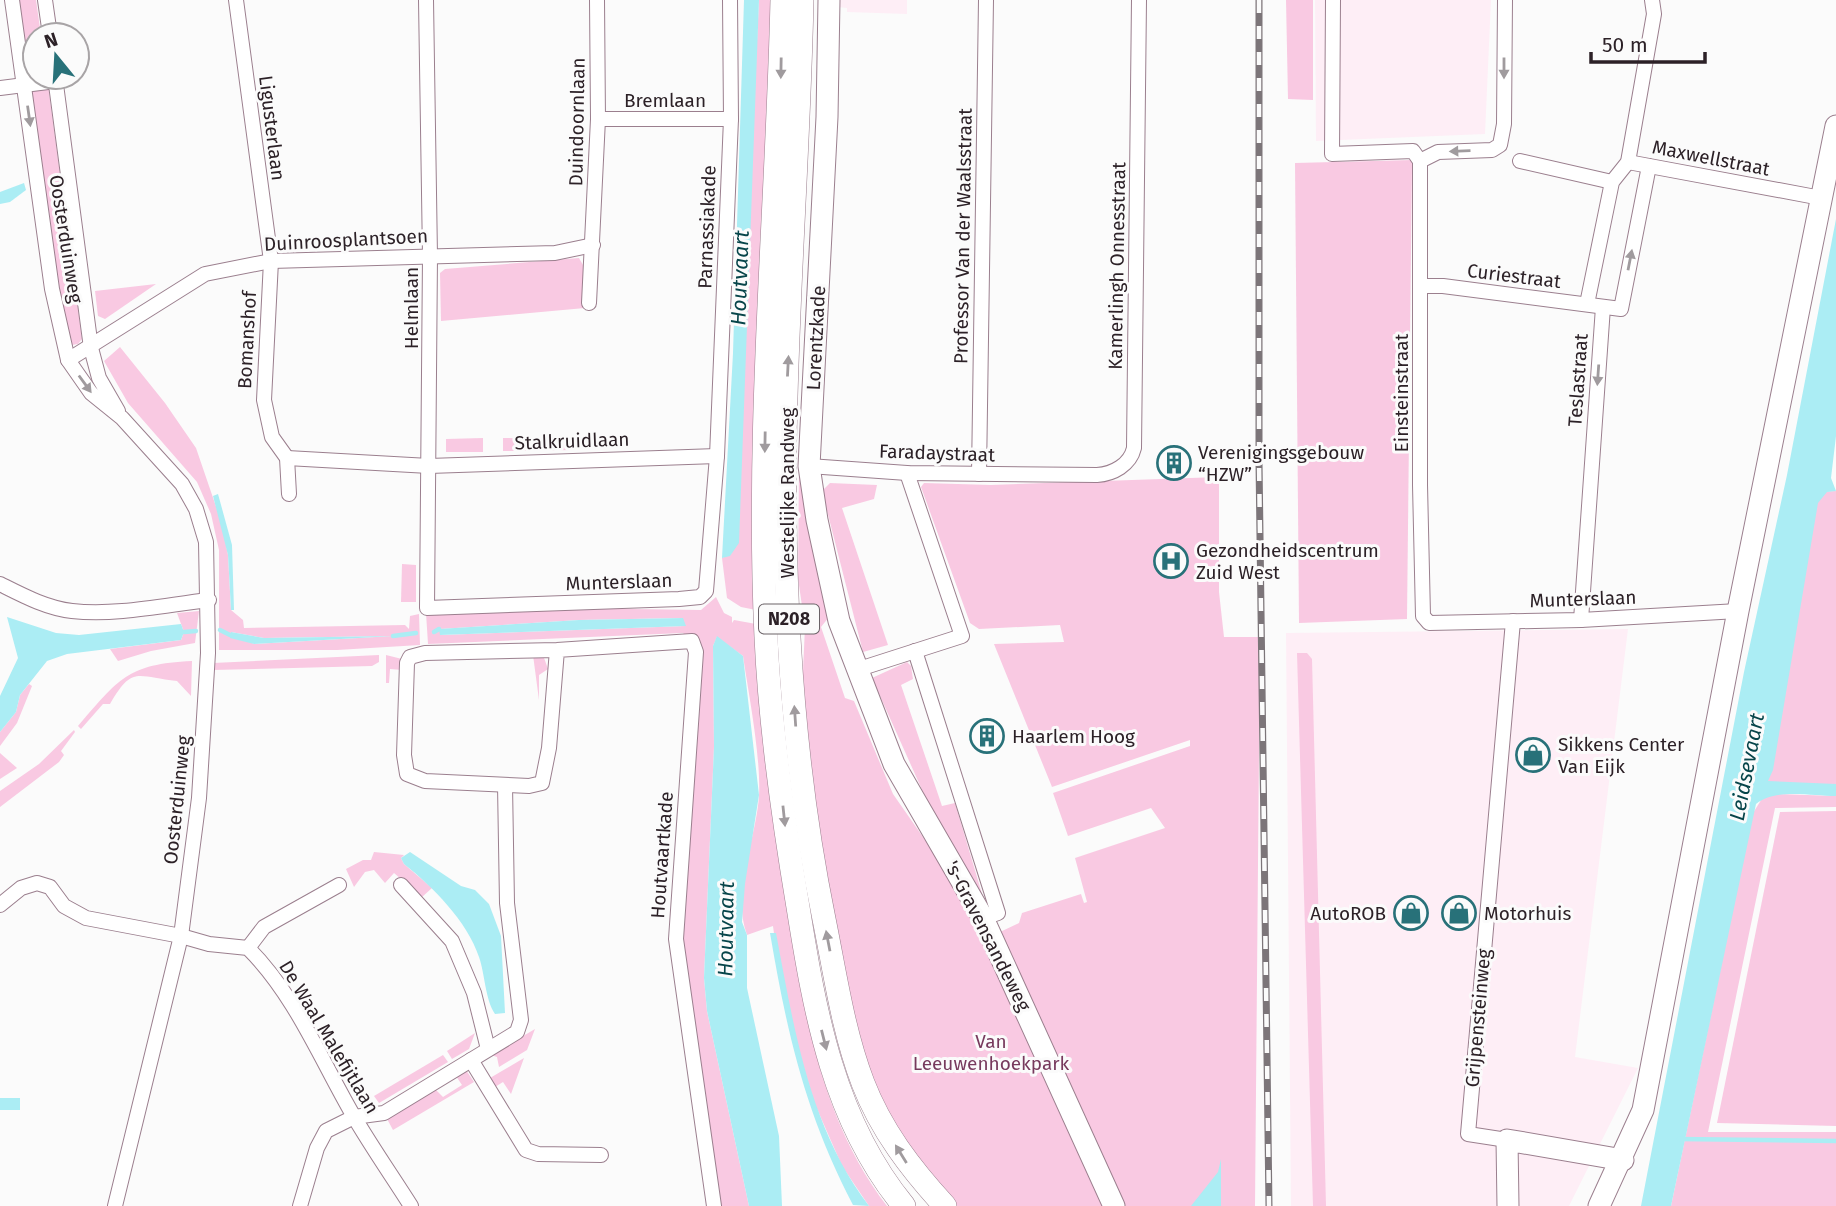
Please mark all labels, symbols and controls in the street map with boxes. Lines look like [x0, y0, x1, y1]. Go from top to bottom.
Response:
north arrow [21, 21, 91, 91]
scale bar [1591, 21, 1705, 65]
text: N [41, 27, 60, 53]
text: 50 m [1602, 32, 1648, 58]
street label: Duindoornlaan [564, 57, 590, 187]
one-way arrow [775, 57, 786, 79]
one-way arrow [1499, 57, 1510, 79]
street label: Ligusterlaan [254, 74, 290, 182]
street label: Bremlaan [624, 89, 706, 112]
one-way arrow [23, 105, 34, 127]
street label: Professor Van der Waalsstraat [949, 108, 977, 364]
street label: Maxwellstraat [1650, 135, 1772, 181]
one-way arrow [1449, 146, 1471, 157]
street label: Kamerlingh Onnesstraat [1104, 162, 1130, 370]
street label: Parnassiakade [693, 165, 721, 289]
street label: Oosterduinweg [45, 173, 88, 305]
street label: Duinroosplantsoen [263, 224, 429, 256]
water label: Houtvaart [725, 229, 755, 326]
one-way arrow [1625, 249, 1636, 271]
street label: Curiestraat [1466, 259, 1562, 293]
street label: Helmlaan [400, 267, 423, 349]
street label: Lorentzkade [802, 285, 830, 391]
street label: Bomanshof [233, 289, 261, 389]
street label: Teslastraat [1563, 332, 1593, 427]
street label: Einsteinstraat [1390, 333, 1413, 452]
one-way arrow [783, 355, 794, 377]
one-way arrow [1592, 364, 1603, 386]
one-way arrow [78, 375, 92, 393]
street label: Westelijke Randweg [776, 407, 799, 578]
street label: Stalkruidlaan [514, 428, 630, 454]
one-way arrow [759, 432, 771, 454]
street label: Faradaystraat [879, 439, 996, 467]
place label: Verenigingsgebouw “HZW” [1198, 441, 1364, 486]
building icon: Verenigingsgebouw “HZW” [1155, 444, 1193, 482]
place label: Gezondheidscentrum Zuid West [1196, 539, 1379, 584]
hospital icon: Gezondheidscentrum Zuid West [1152, 542, 1190, 580]
street label: Munterslaan [565, 569, 673, 595]
street label: Munterslaan [1529, 586, 1637, 612]
road number: N208 [759, 604, 819, 634]
one-way arrow [789, 705, 800, 727]
water label: Leidsevaart [1724, 711, 1770, 823]
building icon: Haarlem Hoog [968, 717, 1006, 755]
place label: Haarlem Hoog [1012, 725, 1135, 748]
place label: Sikkens Center Van Eijk [1558, 733, 1685, 778]
street label: Oosterduinweg [159, 734, 195, 866]
shop icon: Sikkens Center Van Eijk [1514, 736, 1552, 774]
street label: Houtvaartkade [646, 791, 678, 919]
one-way arrow [778, 805, 789, 827]
street label: 's-Gravensandeweg [940, 857, 1036, 1015]
water label: Houtvaart [712, 881, 740, 977]
shop icon: AutoROB [1392, 894, 1430, 932]
shop icon: Motorhuis [1440, 894, 1478, 932]
place label: AutoROB [1310, 902, 1386, 925]
place label: Motorhuis [1484, 902, 1571, 925]
one-way arrow [823, 930, 834, 952]
street label: Grijpensteinweg [1460, 948, 1496, 1088]
street label: De Waal Malefijtlaan [274, 956, 384, 1118]
one-way arrow [819, 1029, 830, 1051]
park label: Van Leeuwenhoekpark [913, 1030, 1070, 1075]
one-way arrow [895, 1144, 908, 1164]

